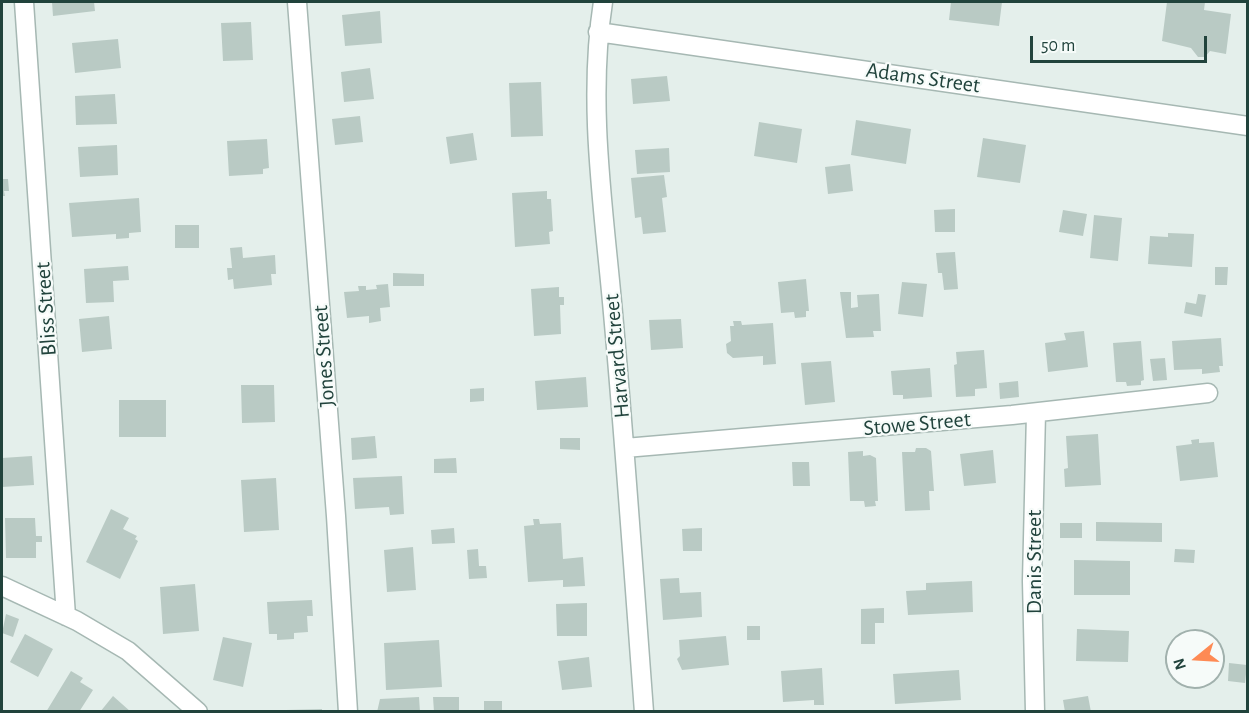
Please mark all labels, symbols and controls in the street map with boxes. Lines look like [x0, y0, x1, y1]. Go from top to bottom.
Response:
scale bar [1033, 24, 1210, 62]
text: 50 m [1041, 37, 1075, 55]
street label: Adams Street [864, 57, 982, 99]
street label: Bliss Street [30, 261, 62, 357]
street label: Harvard Street [598, 293, 636, 419]
street label: Jones Street [307, 304, 341, 408]
street label: Stowe Street [862, 406, 972, 442]
street label: Danis Street [1021, 510, 1047, 614]
north arrow [1165, 629, 1225, 689]
text: N [1170, 656, 1189, 672]

